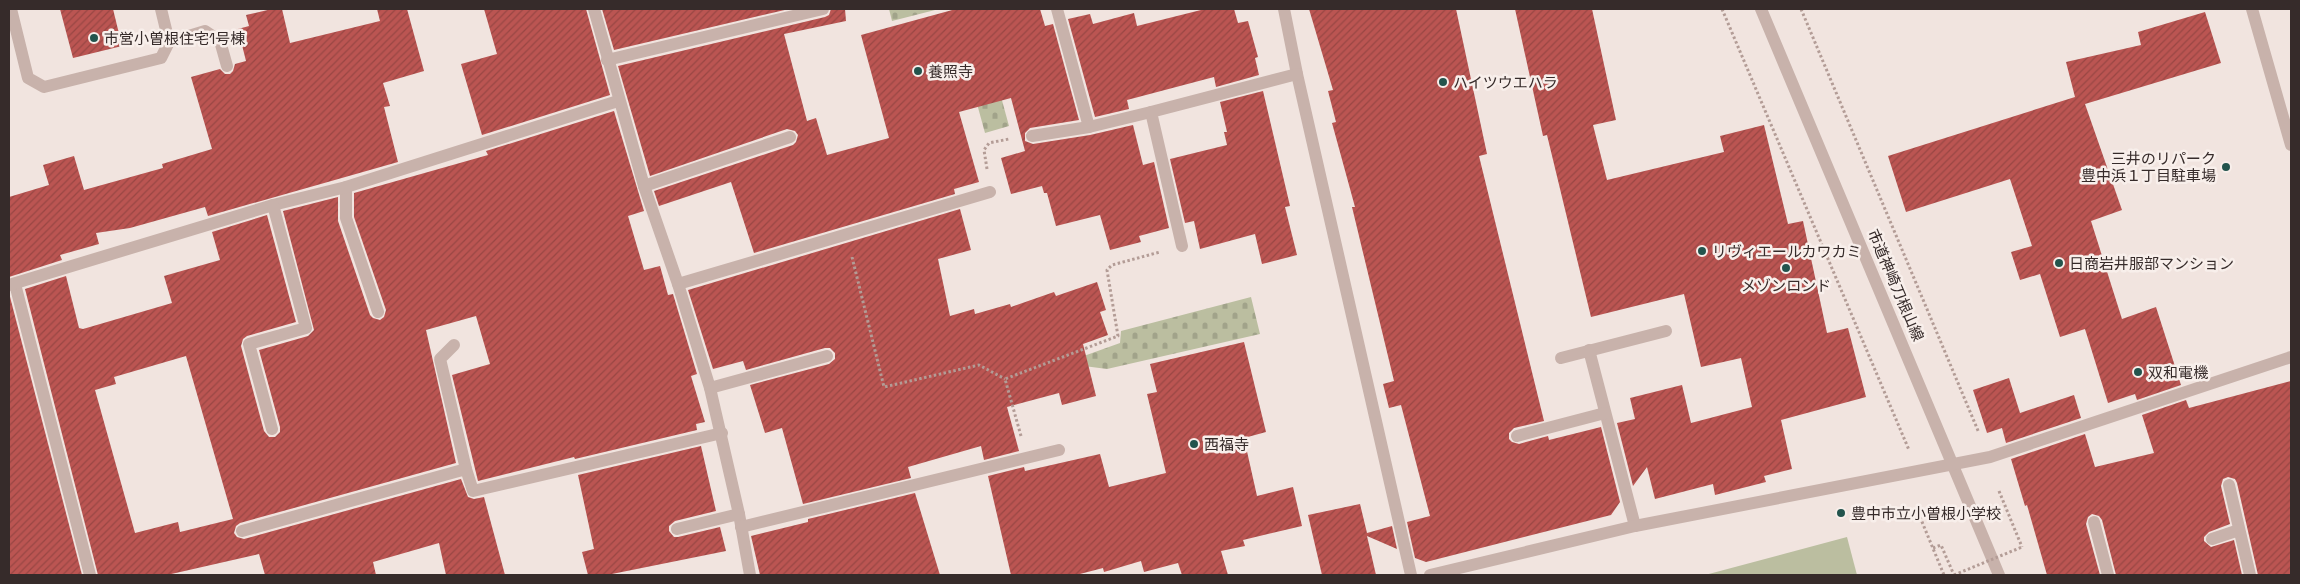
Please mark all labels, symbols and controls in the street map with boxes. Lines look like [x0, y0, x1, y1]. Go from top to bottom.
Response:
place label: 市営小曽根住宅1号棟 [104, 29, 245, 48]
marker: 市営小曽根住宅1号棟 [88, 32, 100, 44]
place label: 養照寺 [928, 62, 973, 81]
marker: 養照寺 [912, 65, 924, 77]
place label: ハイツウエハラ [1453, 73, 1558, 92]
marker: ハイツウエハラ [1437, 76, 1449, 88]
place label: 三井のリパーク 豊中浜１丁目駐車場 [2081, 149, 2216, 185]
marker: 三井のリパーク 豊中浜１丁目駐車場 [2220, 161, 2232, 173]
street label: 市道神崎刀根山線 [1864, 226, 1928, 344]
place label: リヴィエールカワカミ [1712, 242, 1862, 261]
marker: リヴィエールカワカミ [1696, 245, 1708, 257]
place label: 日商岩井服部マンション [2069, 254, 2234, 273]
marker: 日商岩井服部マンション [2053, 257, 2065, 269]
marker: メゾンロンド [1780, 262, 1792, 274]
place label: メゾンロンド [1741, 276, 1831, 295]
place label: 双和電機 [2148, 363, 2208, 382]
marker: 双和電機 [2132, 366, 2144, 378]
place label: 西福寺 [1204, 435, 1249, 454]
marker: 西福寺 [1188, 438, 1200, 450]
place label: 豊中市立小曽根小学校 [1851, 504, 2001, 523]
marker: 豊中市立小曽根小学校 [1835, 507, 1847, 519]

